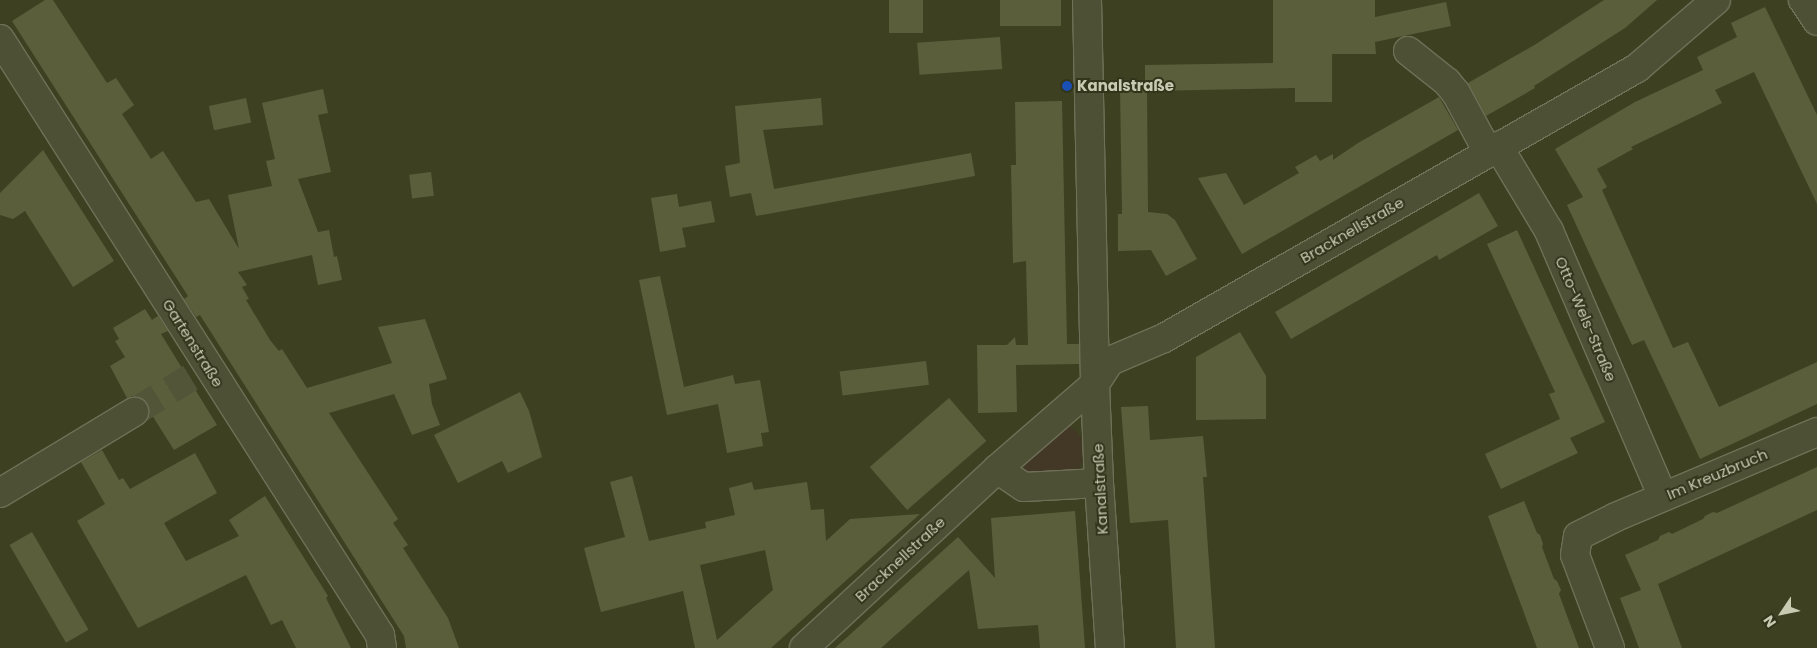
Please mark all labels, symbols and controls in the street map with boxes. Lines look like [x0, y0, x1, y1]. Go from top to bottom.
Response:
place label: Kanalstraße [1077, 77, 1174, 95]
marker: Kanalstraße [1061, 80, 1073, 92]
street label: Bracknellstraße [1297, 193, 1407, 267]
street label: Otto-Wels-Straße [1552, 254, 1620, 384]
street label: Gartenstraße [159, 296, 227, 390]
street label: Kanalstraße [1089, 443, 1111, 535]
street label: Im Kreuzbruch [1664, 445, 1770, 503]
street label: Bracknellstraße [851, 513, 949, 605]
north arrow [1757, 588, 1807, 638]
text: N [1758, 611, 1781, 631]

